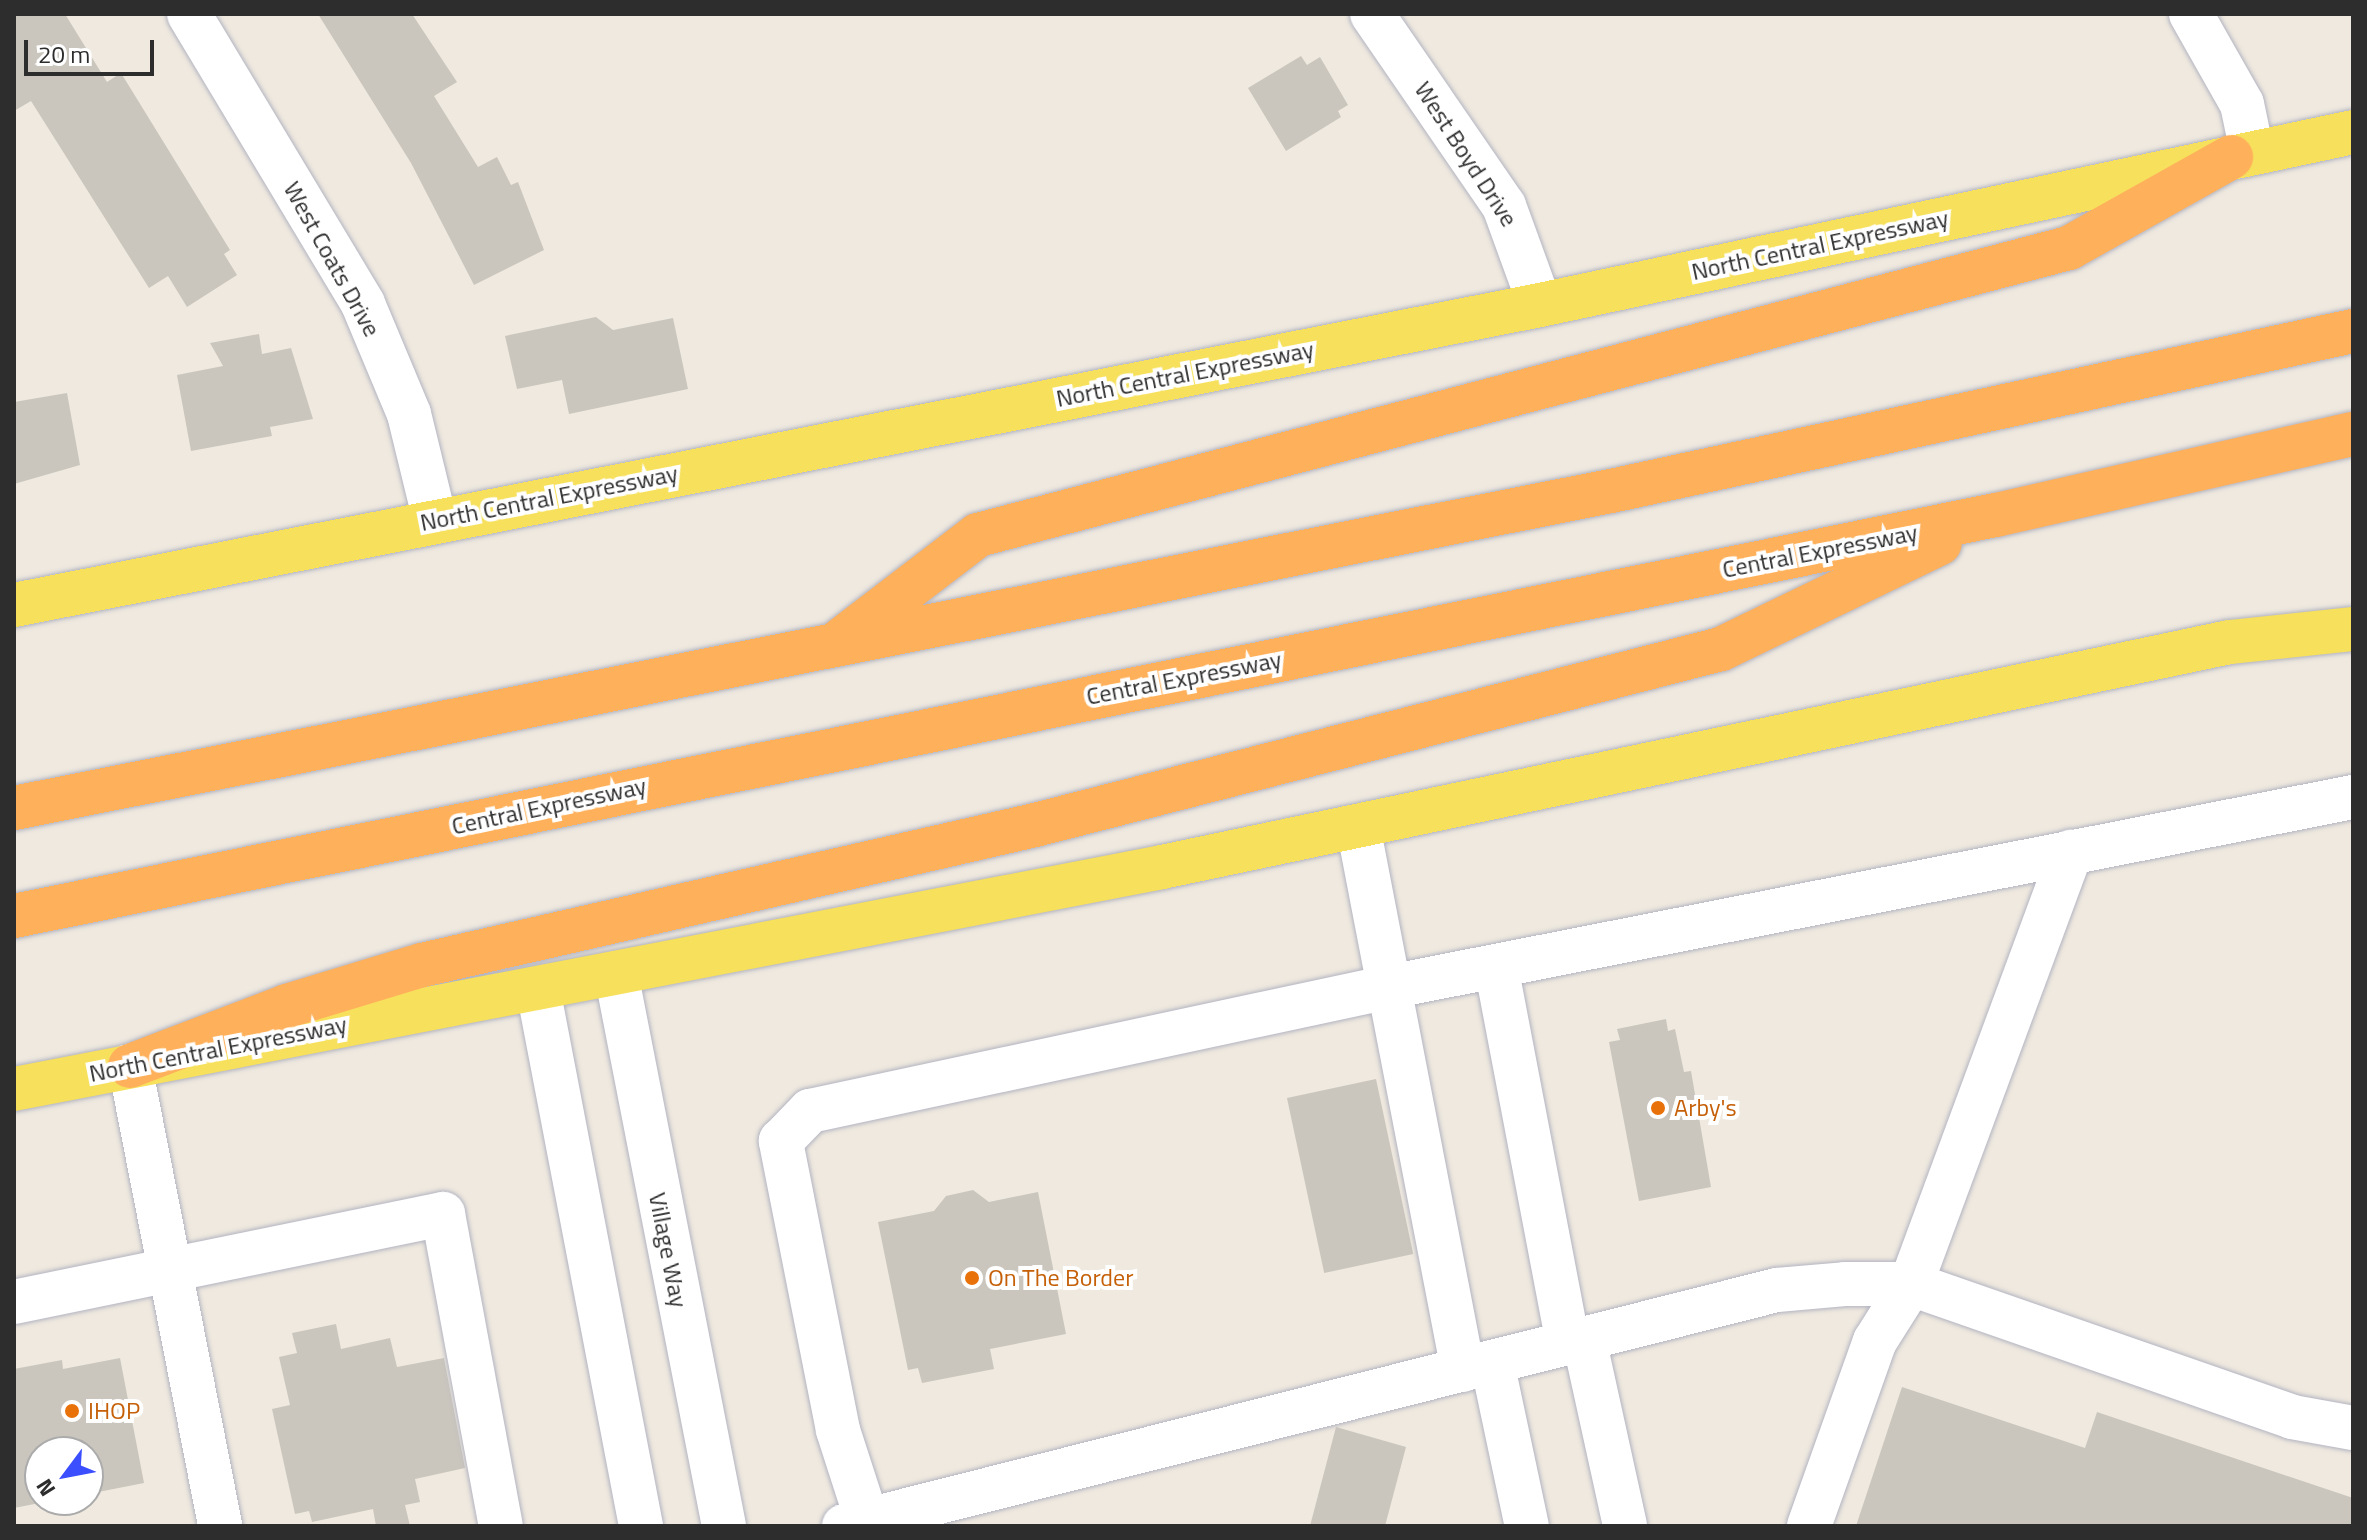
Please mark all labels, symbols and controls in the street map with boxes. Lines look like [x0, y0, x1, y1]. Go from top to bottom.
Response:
scale bar [28, 24, 158, 74]
text: 20 m [38, 36, 90, 72]
street label: West Boyd Drive [1408, 76, 1524, 232]
street label: West Coats Drive [278, 177, 386, 341]
street label: North Central Expressway [1689, 204, 1951, 286]
street label: North Central Expressway [1054, 335, 1316, 413]
street label: North Central Expressway [418, 459, 680, 537]
street label: Central Expressway [1720, 518, 1920, 584]
street label: Central Expressway [1084, 645, 1284, 711]
street label: Central Expressway [449, 771, 649, 841]
street label: North Central Expressway [87, 1010, 349, 1088]
place label: Arby's [1674, 1094, 1737, 1122]
marker: Arby's [1649, 1099, 1667, 1117]
street label: Village Way [643, 1190, 693, 1310]
place label: On The Border [988, 1264, 1133, 1292]
marker: On The Border [963, 1269, 981, 1287]
place label: IHOP [88, 1397, 140, 1425]
marker: IHOP [63, 1402, 81, 1420]
north arrow [24, 1436, 104, 1516]
text: N [27, 1472, 64, 1503]

